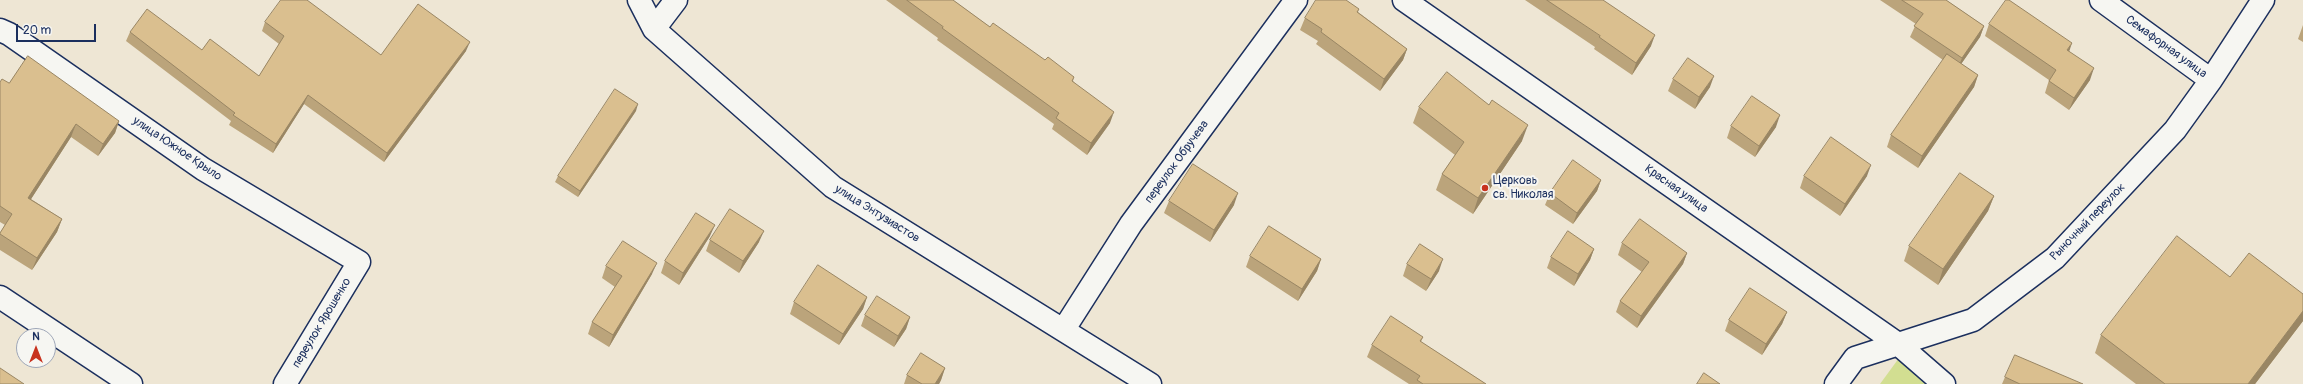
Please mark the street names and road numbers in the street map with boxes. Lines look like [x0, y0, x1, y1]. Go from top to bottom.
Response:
street label: Семафорная улица [2122, 13, 2210, 81]
street label: улица Южное Крыло [130, 114, 224, 184]
street label: переулок Обручева [1142, 118, 1212, 206]
street label: Красная улица [1642, 162, 1710, 216]
street label: Рыночный переулок [2047, 180, 2129, 264]
street label: улица Энтузиастов [832, 182, 922, 246]
street label: переулок Ярошенко [289, 275, 355, 371]

